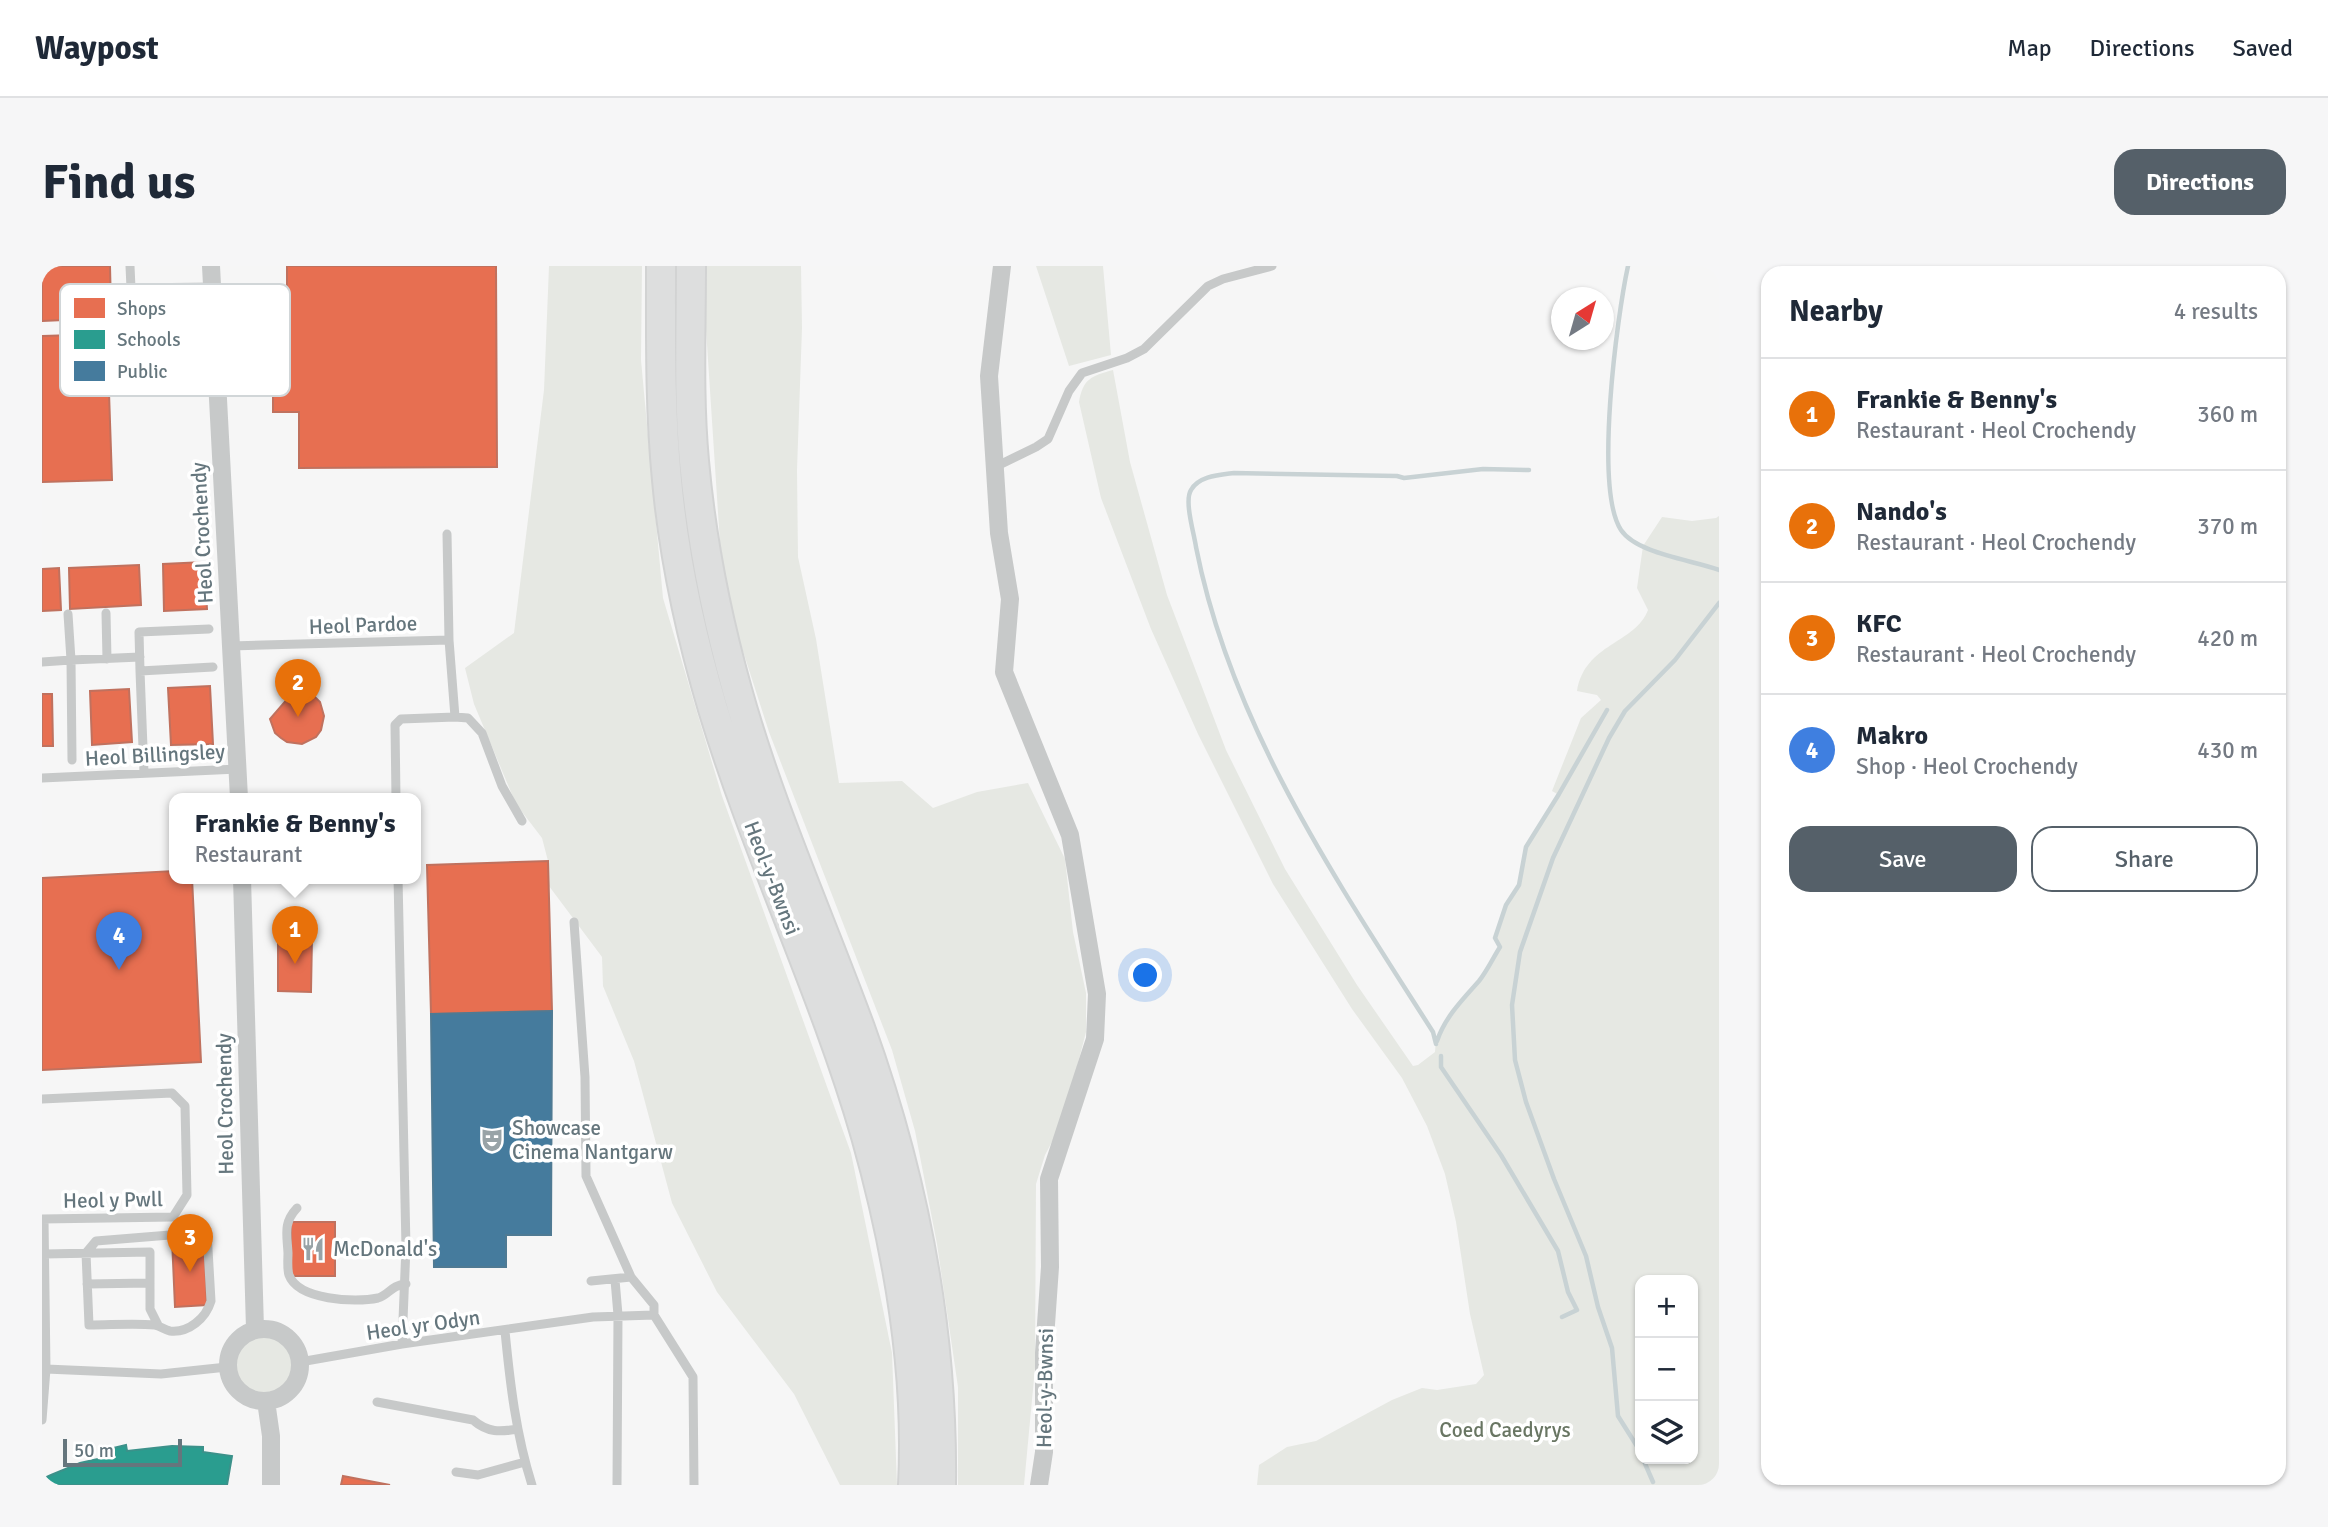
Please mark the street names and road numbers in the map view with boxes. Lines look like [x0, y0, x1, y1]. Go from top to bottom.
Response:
street label: Heol Crochendy [185, 461, 219, 604]
street label: Heol Pardoe [308, 610, 418, 640]
street label: Heol Billingsley [84, 738, 226, 772]
street label: Heol-y-Bwnsi [738, 817, 806, 939]
street label: Heol Crochendy [211, 1033, 239, 1175]
street label: Heol y Pwll [63, 1186, 163, 1214]
street label: Heol yr Odyn [364, 1304, 482, 1346]
street label: Heol-y-Bwnsi [1031, 1328, 1059, 1448]

